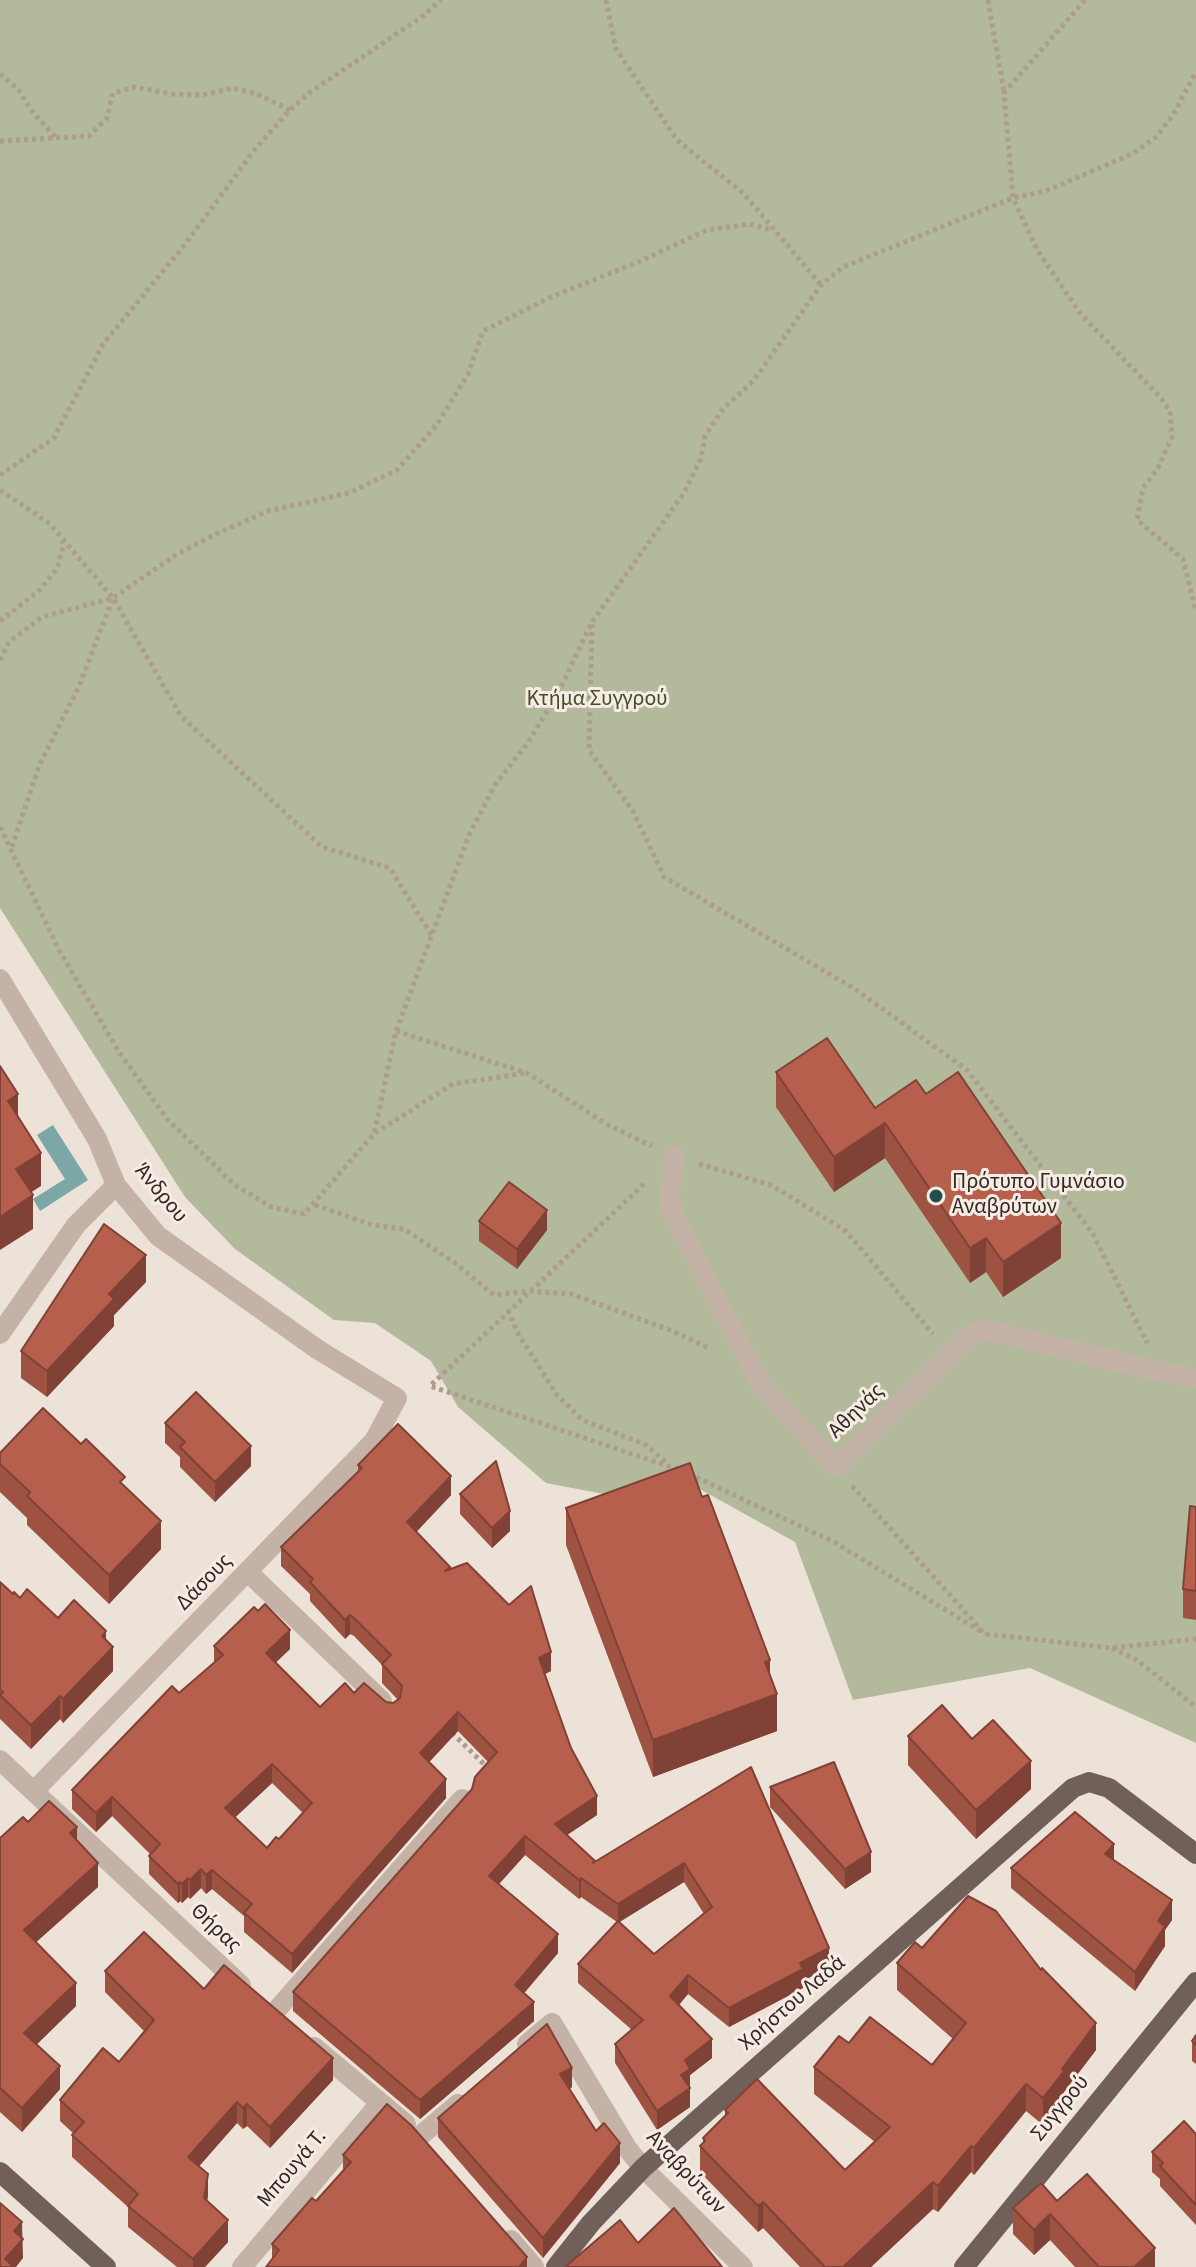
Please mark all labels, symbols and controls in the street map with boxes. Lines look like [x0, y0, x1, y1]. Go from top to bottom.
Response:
park label: Κτήμα Συγγρού [527, 687, 667, 713]
street label: Άνδρου [128, 1159, 192, 1229]
place label: Πρότυπο Γυμνάσιο Αναβρύτων [952, 1170, 1125, 1222]
marker: Πρότυπο Γυμνάσιο Αναβρύτων [927, 1187, 945, 1205]
street label: Αθηνάς [824, 1379, 890, 1445]
street label: Δάσους [171, 1549, 239, 1617]
street label: Θήρας [184, 1899, 246, 1959]
street label: Χρήστου Λαδά [734, 1951, 852, 2057]
street label: Συγγρού [1026, 2070, 1096, 2148]
street label: Μπουγά Τ. [253, 2125, 333, 2213]
street label: Αναβρύτων [640, 2126, 730, 2220]

